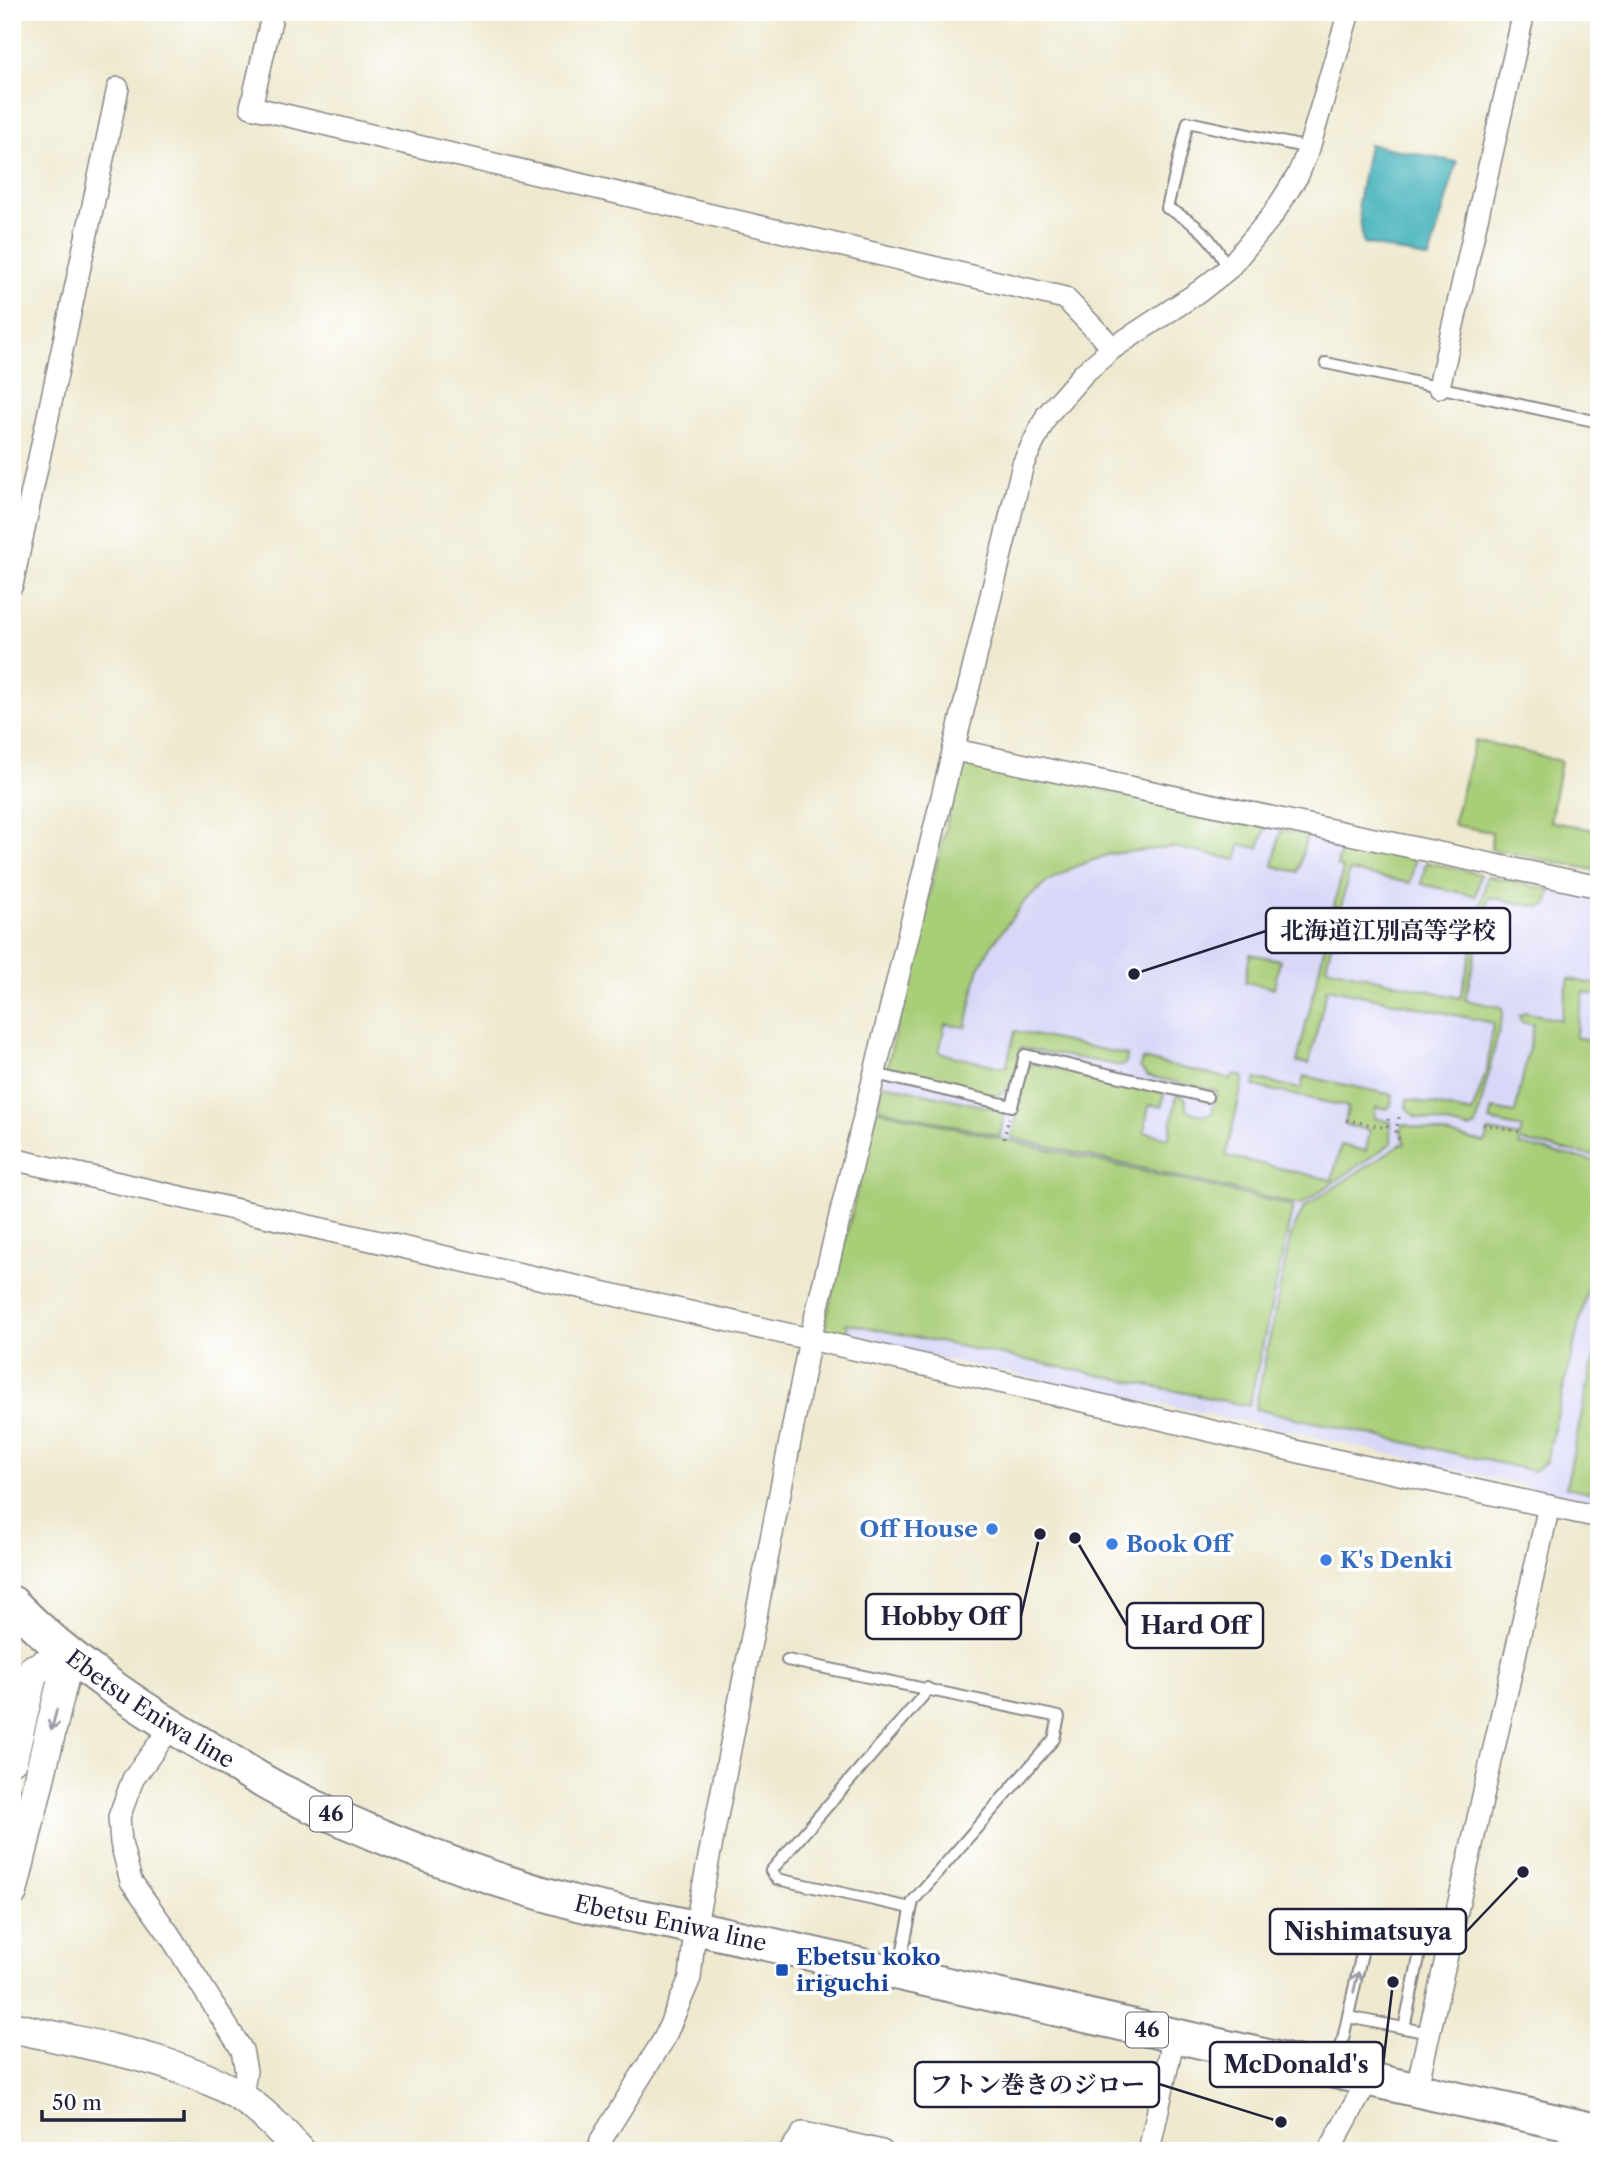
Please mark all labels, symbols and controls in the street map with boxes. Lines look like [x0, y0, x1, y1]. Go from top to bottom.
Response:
callout: 北海道江別高等学校 [1266, 908, 1510, 953]
text: 北海道江別高等学校 [1280, 916, 1496, 945]
place label: Off House [859, 1515, 978, 1543]
marker: Off House [984, 1521, 1000, 1537]
place label: Book Off [1126, 1530, 1235, 1558]
marker: Book Off [1104, 1536, 1120, 1552]
place label: K's Denki [1340, 1546, 1452, 1574]
marker: K's Denki [1318, 1552, 1334, 1568]
callout: Hobby Off [866, 1594, 1021, 1639]
text: Hobby Off [880, 1602, 1012, 1631]
callout: Hard Off [1127, 1603, 1263, 1648]
text: Hard Off [1141, 1611, 1253, 1640]
street label: Ebetsu Eniwa line [61, 1644, 240, 1774]
one-way arrow [47, 1708, 60, 1731]
road number: 46 [310, 1797, 352, 1832]
street label: Ebetsu Eniwa line [572, 1889, 769, 1957]
callout: Nishimatsuya [1270, 1909, 1466, 1954]
text: Nishimatsuya [1284, 1917, 1453, 1946]
place label: Ebetsu koko iriguchi [796, 1943, 941, 1997]
marker: Ebetsu koko iriguchi [774, 1962, 790, 1978]
one-way arrow [1349, 1971, 1363, 1994]
road number: 46 [1126, 2012, 1168, 2048]
callout: McDonald's [1210, 2042, 1383, 2087]
text: McDonald's [1223, 2050, 1369, 2079]
callout: フトン巻きのジロー [915, 2062, 1159, 2107]
text: フトン巻きのジロー [929, 2070, 1145, 2099]
scale bar [42, 2079, 184, 2123]
text: 50 m [52, 2090, 102, 2115]

